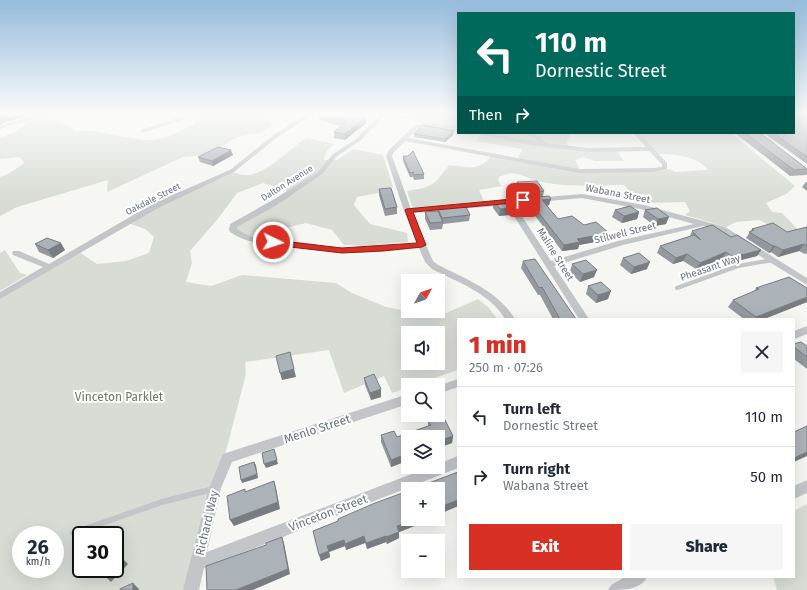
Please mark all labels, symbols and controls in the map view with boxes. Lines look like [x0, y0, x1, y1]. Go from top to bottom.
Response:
text: 110 m [535, 26, 607, 59]
icon: left [469, 28, 521, 80]
text: Dornestic Street [535, 60, 667, 82]
icon: right [511, 104, 533, 126]
text: Then [469, 106, 503, 124]
street label: Dalton Avenue [259, 163, 315, 203]
street label: Oakdale Street [124, 181, 183, 217]
street label: Wabana Street [584, 182, 652, 206]
pin [506, 183, 540, 217]
icon: arrive [512, 189, 534, 211]
street label: Stilwell Street [593, 219, 658, 246]
position arrow [252, 221, 294, 263]
street label: Maline Street [534, 226, 576, 283]
street label: Pheasant Way [679, 252, 742, 284]
north arrow [401, 274, 445, 318]
map controls [401, 274, 445, 578]
button: sound [401, 326, 445, 370]
text: 1 min [469, 331, 527, 359]
button: close [741, 331, 783, 373]
text: 250 m · 07:26 [469, 360, 543, 375]
button: search [401, 378, 445, 422]
park label: Vinceton Parklet [75, 390, 164, 404]
text: Turn left [503, 400, 561, 418]
icon: left [469, 406, 491, 428]
text: 110 m [745, 408, 783, 426]
street label: Menlo Street [282, 411, 353, 446]
text: Dornestic Street [503, 418, 598, 433]
button: layers [401, 430, 445, 474]
text: Turn right [503, 460, 570, 478]
icon: right [469, 466, 491, 488]
text: 50 m [750, 468, 783, 486]
text: Wabana Street [503, 478, 589, 493]
button: + [401, 482, 445, 526]
street label: Richard Way [193, 489, 221, 557]
street label: Vinceton Street [287, 491, 370, 534]
button: Exit [469, 524, 622, 570]
button: Share [630, 524, 783, 570]
speed limit sign: 30 [72, 526, 124, 578]
button: − [401, 534, 445, 578]
text: 26 [27, 535, 49, 559]
text: km/h [26, 556, 50, 568]

